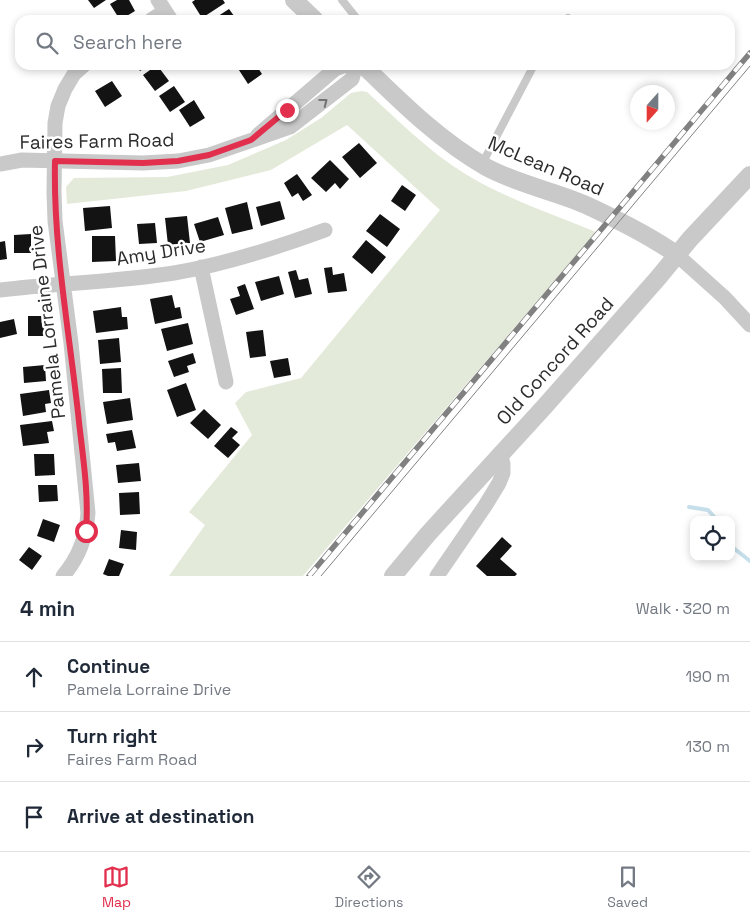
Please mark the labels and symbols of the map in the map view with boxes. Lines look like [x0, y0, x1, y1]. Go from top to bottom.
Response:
north arrow [630, 85, 675, 130]
route end [276, 99, 299, 122]
one-way arrow [318, 99, 327, 107]
street label: Faires Farm Road [19, 127, 175, 155]
street label: McLean Road [484, 130, 608, 202]
street label: Pamela Lorraine Drive [23, 224, 71, 420]
street label: Amy Drive [115, 233, 207, 271]
street label: Old Concord Road [491, 292, 619, 430]
route start [75, 520, 98, 543]

